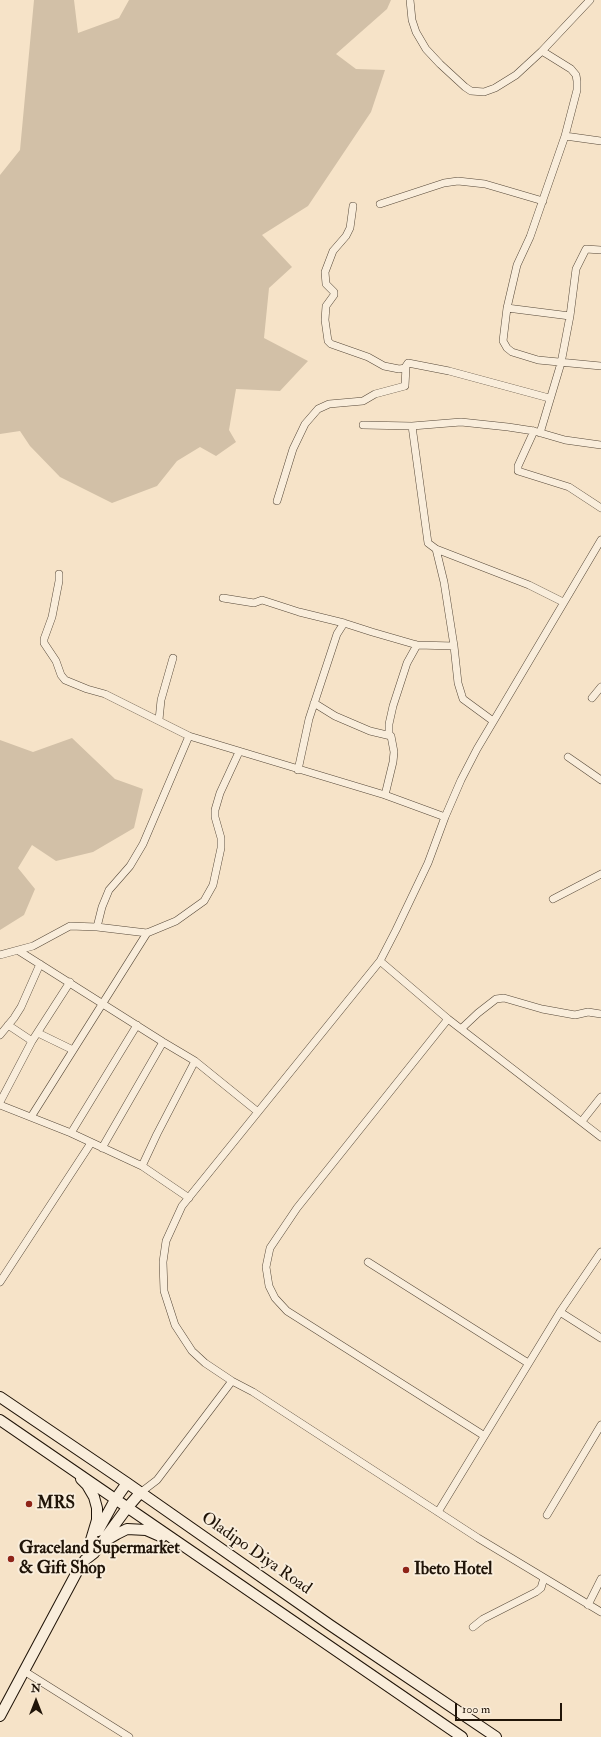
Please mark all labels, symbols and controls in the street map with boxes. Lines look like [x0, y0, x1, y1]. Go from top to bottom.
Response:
place label: MRS [37, 1494, 75, 1514]
marker: MRS [24, 1499, 34, 1509]
street label: Oladipo Diya Road [197, 1508, 315, 1600]
place label: Graceland Supermarket & Gift Shop [19, 1539, 180, 1579]
marker: Graceland Supermarket & Gift Shop [6, 1554, 16, 1564]
place label: Ibeto Hotel [414, 1560, 492, 1580]
marker: Ibeto Hotel [401, 1565, 411, 1575]
north arrow [16, 1681, 56, 1721]
text: N [31, 1682, 41, 1695]
scale bar [457, 1695, 564, 1721]
text: 100 m [462, 1702, 490, 1717]

